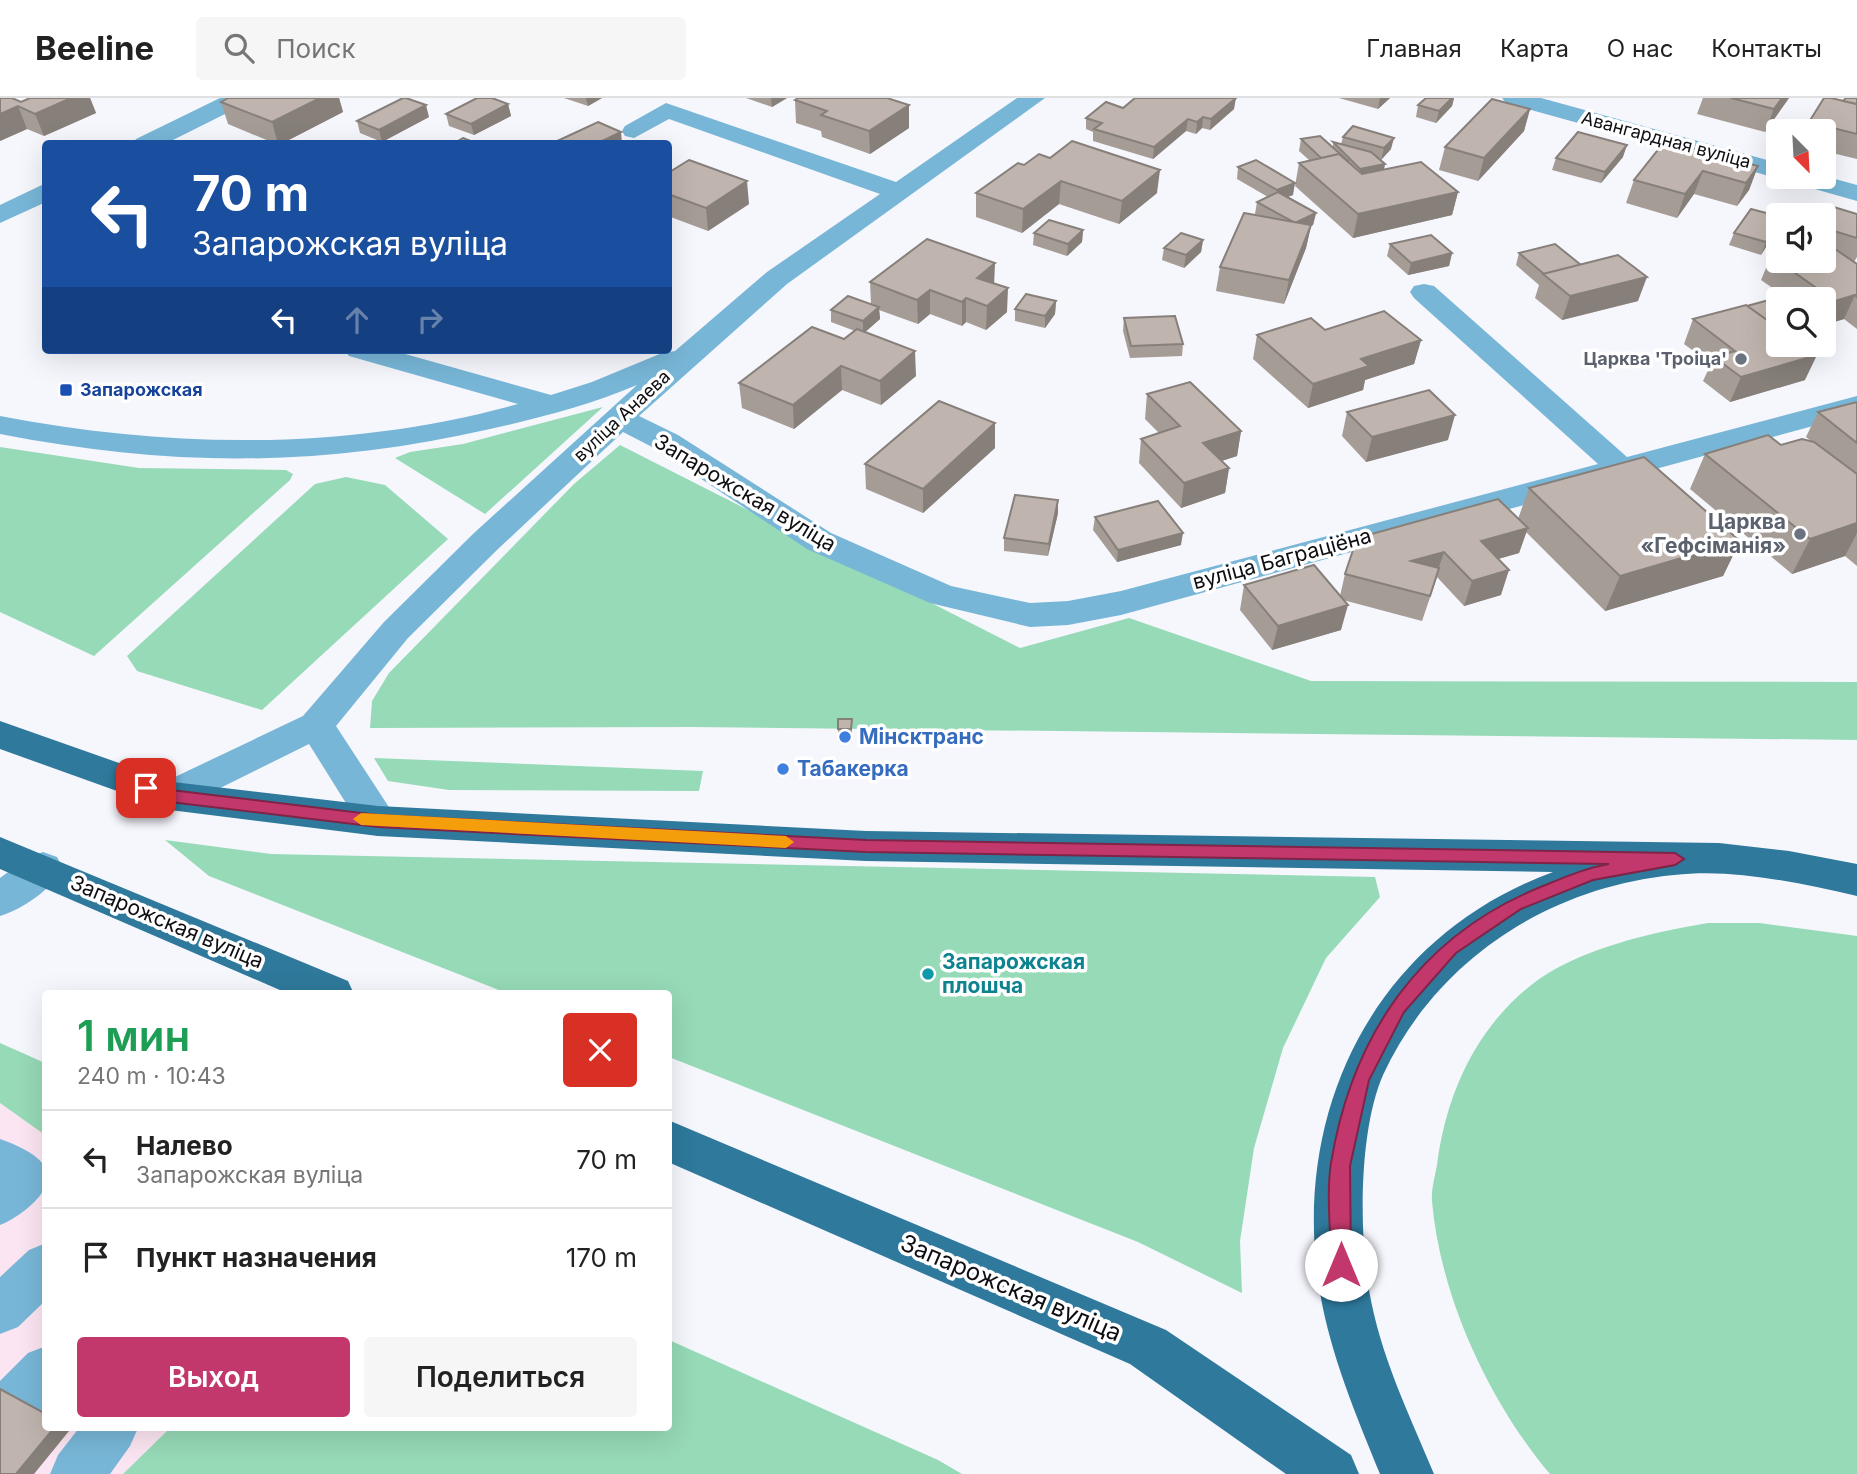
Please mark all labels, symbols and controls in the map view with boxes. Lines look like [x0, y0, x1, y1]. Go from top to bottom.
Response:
search box [196, 17, 686, 80]
text: Beeline [35, 28, 154, 68]
icon: search [220, 29, 258, 67]
text: Поиск [276, 33, 355, 64]
text: Главная [1366, 34, 1462, 63]
text: Карта [1500, 34, 1569, 63]
text: О нас [1607, 34, 1673, 63]
text: Контакты [1711, 34, 1822, 63]
street label: Авангардная вуліца [1579, 107, 1753, 172]
north arrow [1766, 119, 1836, 189]
map controls [1766, 119, 1836, 357]
text: 70 m [192, 164, 309, 223]
icon: left [77, 168, 168, 259]
button: sound [1766, 203, 1836, 273]
text: Запарожская вуліца [192, 224, 508, 263]
button: search [1766, 287, 1836, 357]
icon: left [265, 301, 303, 339]
icon: ahead [338, 301, 376, 339]
icon: right [411, 301, 449, 339]
place label: Царква 'Троіца' [1583, 348, 1727, 369]
marker: Царква 'Троіца' [1733, 351, 1749, 367]
street label: вуліца Анаева [569, 366, 674, 466]
place label: Запарожская [80, 379, 203, 400]
marker: Запарожская [58, 382, 74, 398]
street label: Запарожская вуліца [650, 428, 841, 557]
place label: Царква «Гефсіманія» [1640, 509, 1786, 558]
street label: вуліца Баграціёна [1190, 523, 1374, 594]
marker: Царква «Гефсіманія» [1792, 526, 1808, 542]
place label: Мінсктранс [859, 724, 984, 749]
marker: Мінсктранс [837, 729, 853, 745]
place label: Табакерка [797, 756, 909, 781]
pin [116, 758, 176, 818]
marker: Табакерка [775, 761, 791, 777]
icon: arrive [127, 769, 165, 807]
street label: Запарожская вуліца [67, 870, 268, 974]
place label: Запарожская плошча [942, 949, 1085, 998]
marker: Запарожская плошча [920, 966, 936, 982]
text: 1 мин [77, 1010, 190, 1061]
button: close [563, 1013, 637, 1087]
text: 240 m · 10:43 [77, 1062, 226, 1090]
text: Налево [136, 1130, 233, 1161]
icon: left [77, 1140, 115, 1178]
text: 70 m [576, 1144, 637, 1175]
text: Запарожская вуліца [136, 1161, 363, 1189]
street label: Запарожская вуліца [896, 1228, 1126, 1347]
position arrow [1304, 1228, 1378, 1302]
icon: arrive [77, 1238, 115, 1276]
text: Пункт назначения [136, 1242, 377, 1273]
text: 170 m [566, 1242, 637, 1273]
button: Выход [77, 1337, 350, 1417]
button: Поделиться [364, 1337, 637, 1417]

